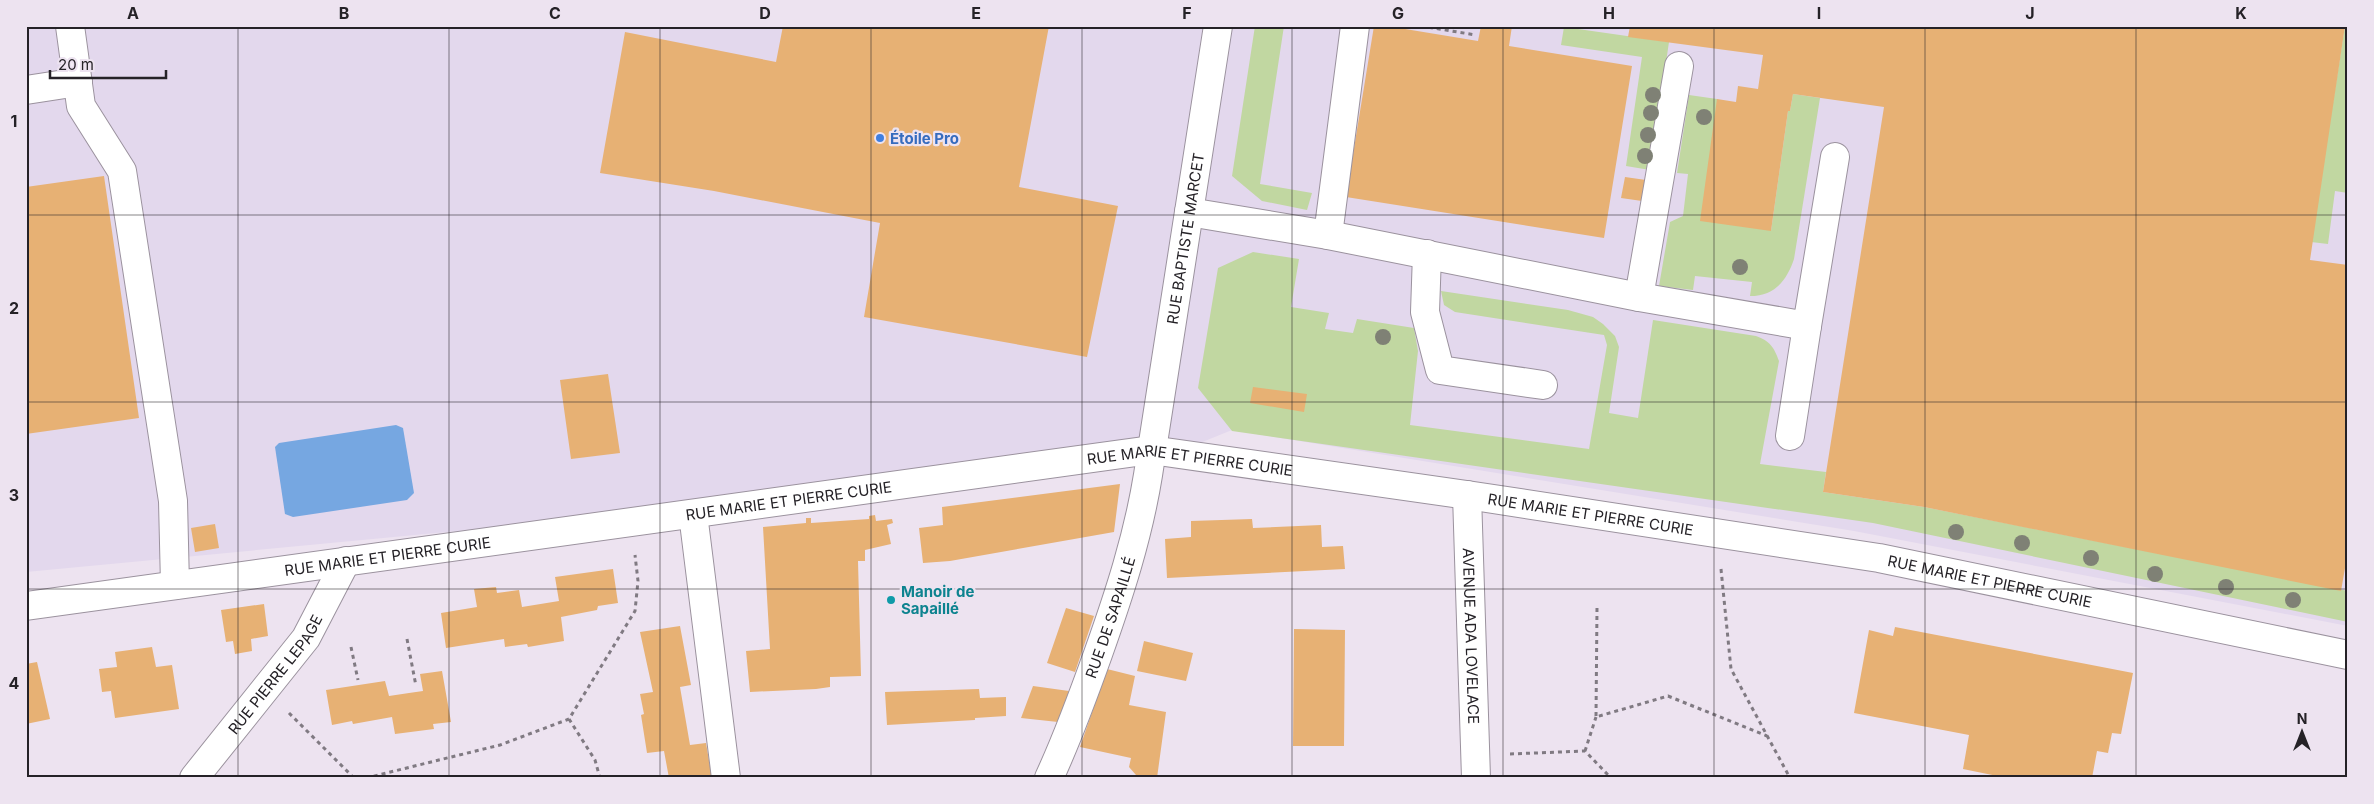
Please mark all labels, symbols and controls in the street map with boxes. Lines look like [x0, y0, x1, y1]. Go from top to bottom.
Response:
text: A [127, 3, 139, 23]
text: B [339, 3, 349, 23]
text: C [549, 3, 561, 23]
text: D [759, 3, 771, 23]
text: E [971, 3, 981, 23]
text: F [1182, 3, 1192, 23]
text: G [1392, 3, 1404, 23]
text: H [1603, 3, 1615, 23]
text: I [1817, 3, 1821, 23]
text: J [2025, 3, 2035, 23]
text: K [2235, 3, 2247, 23]
scale bar [50, 48, 166, 80]
text: 20 m [58, 55, 94, 74]
text: 1 [11, 111, 17, 131]
place label: Étoile Pro [890, 129, 959, 148]
marker: Étoile Pro [874, 132, 886, 144]
street label: RUE BAPTISTE MARCET [1162, 151, 1208, 325]
text: 2 [9, 298, 19, 318]
street label: RUE MARIE ET PIERRE CURIE [1086, 440, 1294, 480]
street label: RUE MARIE ET PIERRE CURIE [684, 477, 893, 524]
text: 3 [9, 485, 19, 505]
street label: RUE MARIE ET PIERRE CURIE [1486, 489, 1695, 539]
street label: RUE MARIE ET PIERRE CURIE [283, 532, 492, 580]
street label: AVENUE ADA LOVELACE [1459, 547, 1484, 724]
street label: RUE MARIE ET PIERRE CURIE [1886, 551, 2094, 611]
street label: RUE DE SAPAILLÉ [1081, 554, 1139, 681]
place label: Manoir de Sapaillé [901, 582, 974, 618]
marker: Manoir de Sapaillé [885, 594, 897, 606]
street label: RUE PIERRE LEPAGE [224, 611, 326, 738]
text: 4 [9, 673, 20, 693]
north arrow [2276, 706, 2326, 756]
text: N [2297, 710, 2307, 727]

